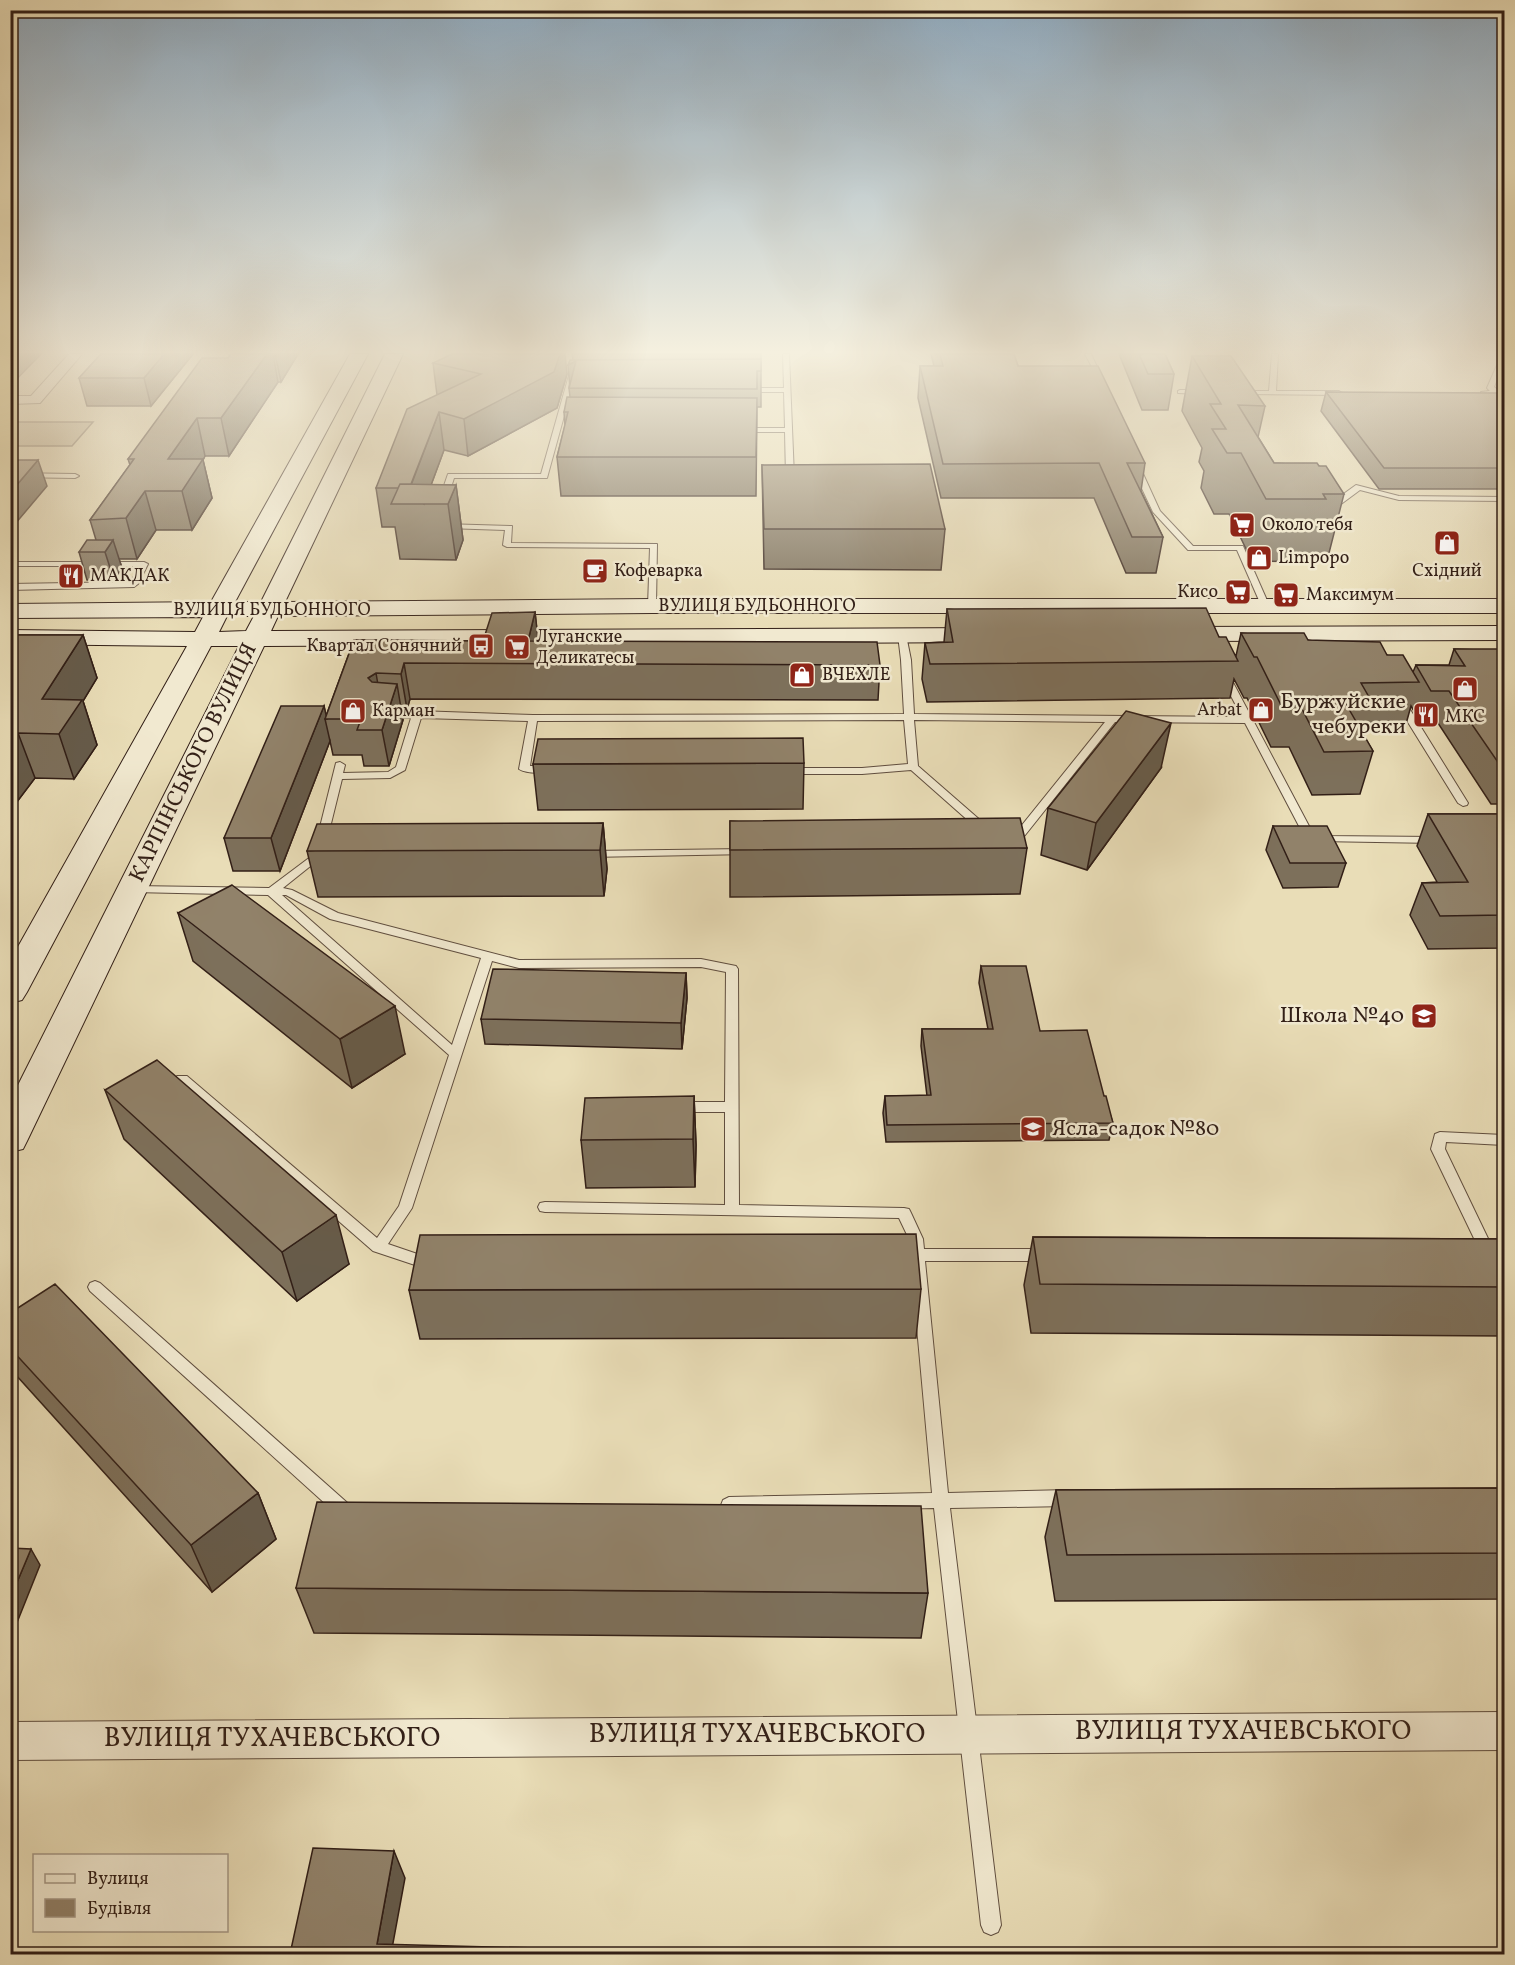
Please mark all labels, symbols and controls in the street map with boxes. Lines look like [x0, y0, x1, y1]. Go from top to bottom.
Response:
supermarket icon: Около тебя [1227, 510, 1257, 540]
place label: Около тебя [1262, 513, 1353, 538]
shop icon: Східний [1432, 528, 1462, 558]
shop icon: Limpopo [1244, 543, 1274, 573]
place label: Limpopo [1278, 546, 1349, 571]
cafe icon: Кофеварка [580, 556, 610, 586]
place label: Кофеварка [614, 559, 703, 584]
place label: Східний [1412, 559, 1482, 584]
restaurant icon: МАКДАК [56, 561, 86, 591]
place label: МАКДАК [90, 564, 170, 589]
supermarket icon: Кисо [1223, 577, 1253, 607]
place label: Кисо [1177, 580, 1218, 605]
supermarket icon: Максимум [1271, 580, 1301, 610]
place label: Максимум [1306, 583, 1394, 608]
street label: ВУЛИЦЯ БУДЬОННОГО [658, 594, 856, 619]
street label: ВУЛИЦЯ БУДЬОННОГО [173, 598, 371, 623]
place label: Луганские Деликатесы [536, 625, 635, 671]
bus stop icon: Квартал Сонячний [466, 631, 496, 661]
supermarket icon: Луганские Деликатесы [502, 632, 532, 662]
place label: Квартал Сонячний [306, 634, 462, 659]
street label: КАРПІНСЬКОГО ВУЛИЦЯ [122, 638, 266, 888]
shop icon: ВЧЕХЛЕ [787, 660, 817, 690]
place label: ВЧЕХЛЕ [822, 663, 891, 688]
shop icon: МКС [1450, 674, 1480, 704]
place label: Буржуйские чебуреки [1280, 687, 1406, 743]
shop icon: Arbat [1246, 695, 1276, 725]
shop icon: Карман [338, 696, 368, 726]
place label: Arbat [1197, 698, 1242, 723]
place label: Карман [372, 699, 435, 724]
restaurant icon: Буржуйские чебуреки [1411, 700, 1441, 730]
place label: МКС [1445, 705, 1485, 730]
place label: Школа №40 [1280, 1001, 1404, 1032]
school or university icon: Школа №40 [1409, 1001, 1439, 1031]
school or university icon: Ясла-садок №80 [1018, 1114, 1048, 1144]
place label: Ясла-садок №80 [1052, 1114, 1219, 1145]
street label: ВУЛИЦЯ ТУХАЧЕВСЬКОГО [1075, 1713, 1411, 1751]
street label: ВУЛИЦЯ ТУХАЧЕВСЬКОГО [589, 1716, 925, 1754]
street label: ВУЛИЦЯ ТУХАЧЕВСЬКОГО [104, 1720, 440, 1758]
legend [33, 1854, 228, 1932]
text: Вулиця [87, 1867, 149, 1892]
text: Будівля [87, 1897, 151, 1922]

